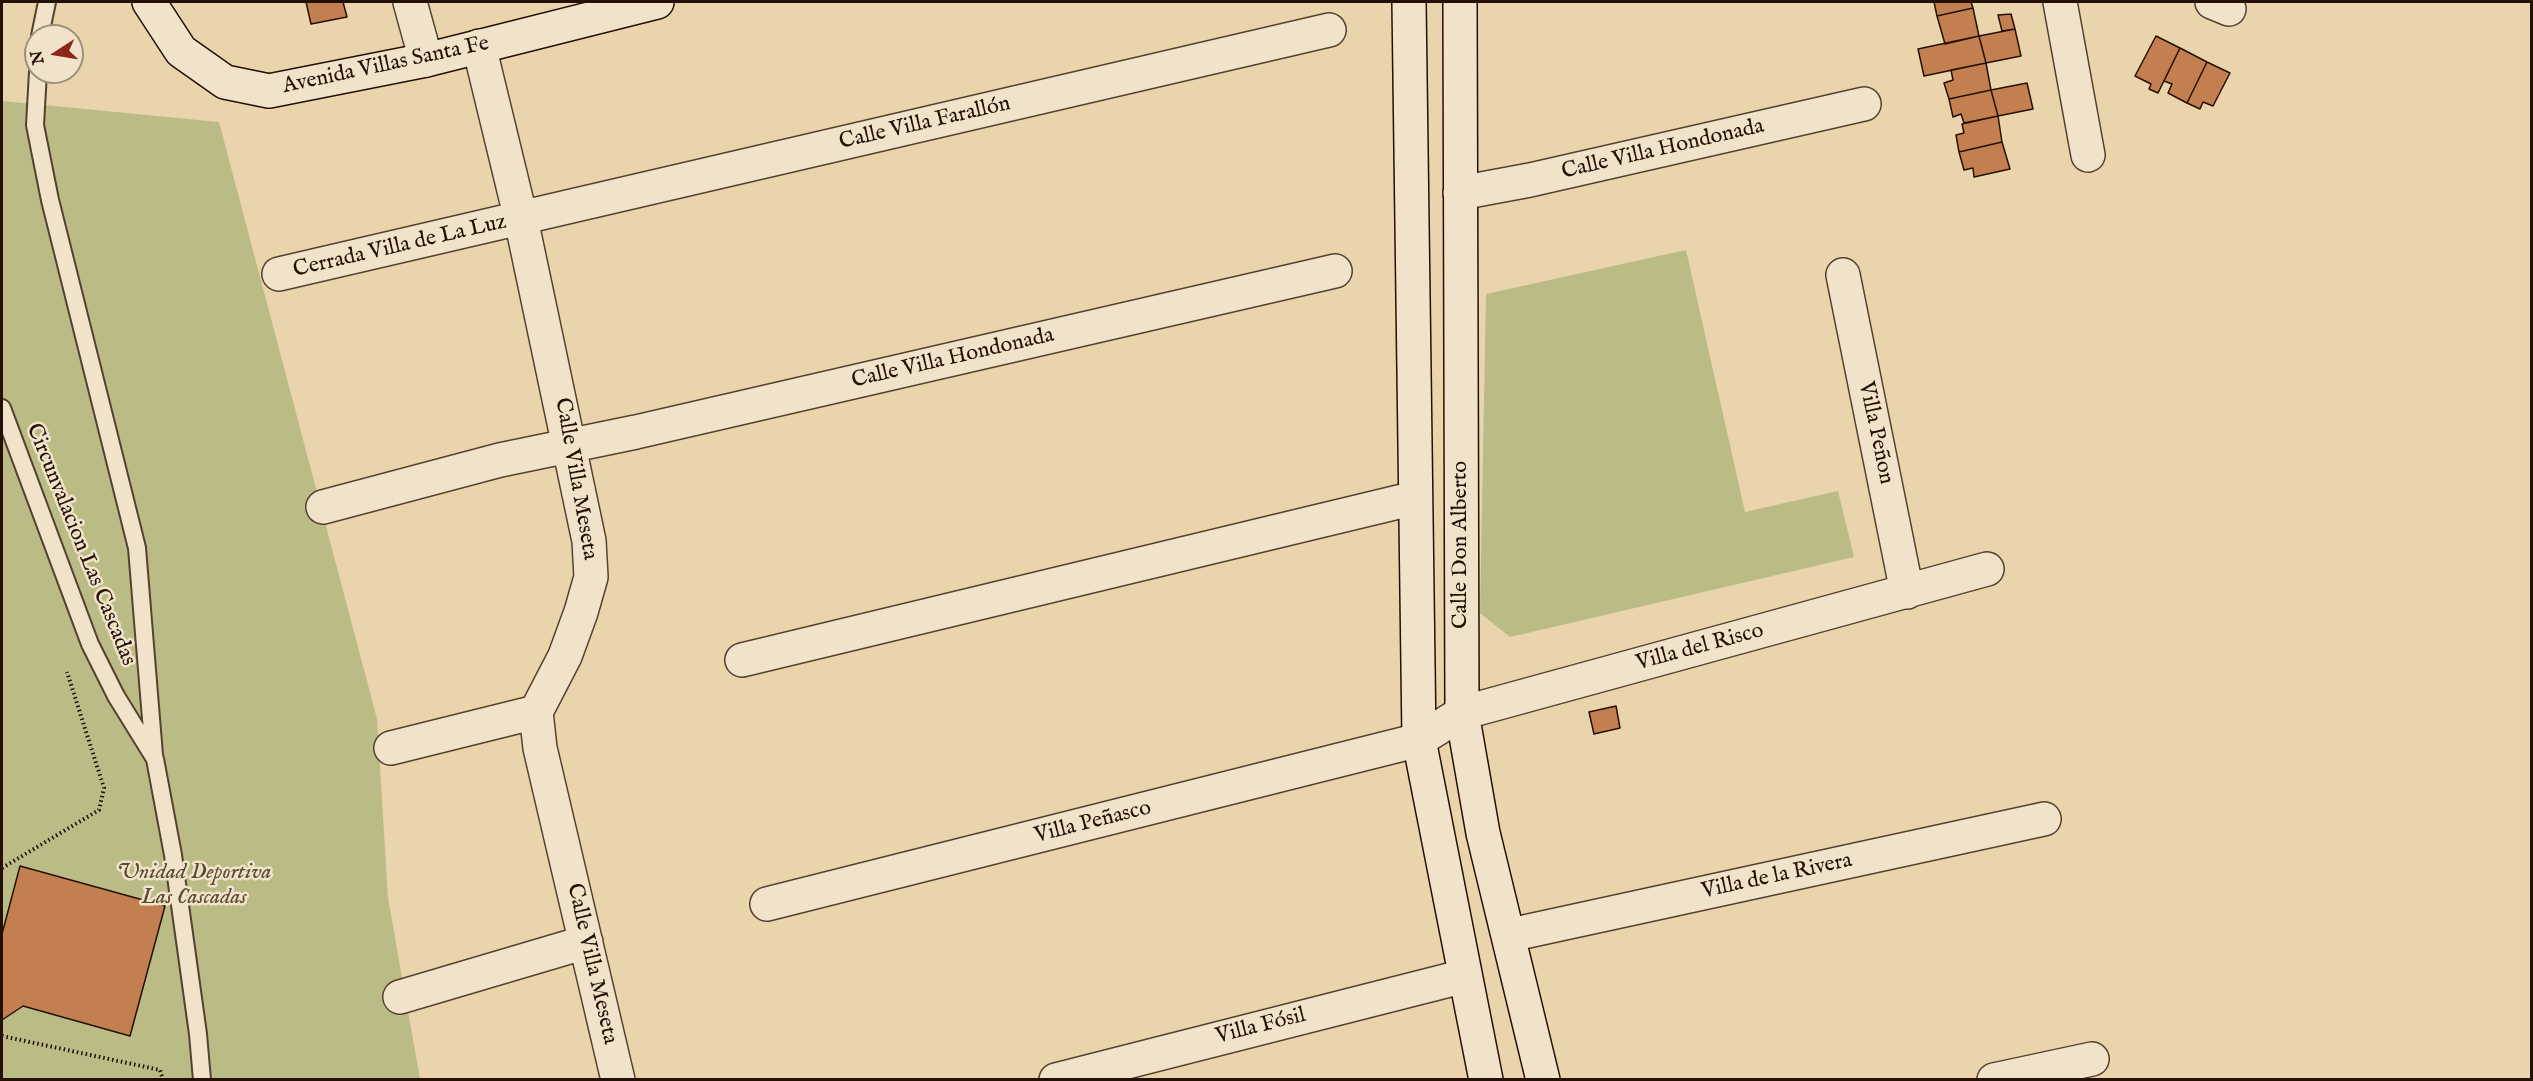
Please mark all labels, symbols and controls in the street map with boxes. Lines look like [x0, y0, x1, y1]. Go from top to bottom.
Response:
north arrow [24, 24, 84, 84]
street label: Avenida Villas Santa Fe [280, 31, 492, 101]
text: N [27, 48, 50, 66]
street label: Calle Villa Farallón [837, 91, 1013, 157]
street label: Calle Villa Hondonada [1559, 114, 1767, 186]
street label: Cerrada Villa de La Luz [291, 210, 509, 284]
street label: Calle Villa Hondonada [849, 323, 1057, 395]
street label: Villa Peñon [1851, 379, 1899, 487]
street label: Calle Villa Meseta [548, 396, 602, 562]
street label: Circunvalacion Las Cascadas [19, 420, 141, 670]
street label: Calle Don Alberto [1448, 461, 1474, 629]
street label: Villa del Risco [1633, 618, 1767, 678]
street label: Villa Peñasco [1032, 796, 1154, 850]
street label: Villa de la Rivera [1699, 848, 1855, 906]
park label: Unidad Deportiva Las Cascadas [117, 860, 271, 912]
street label: Calle Villa Meseta [560, 881, 622, 1047]
street label: Villa Fósil [1213, 1003, 1309, 1051]

